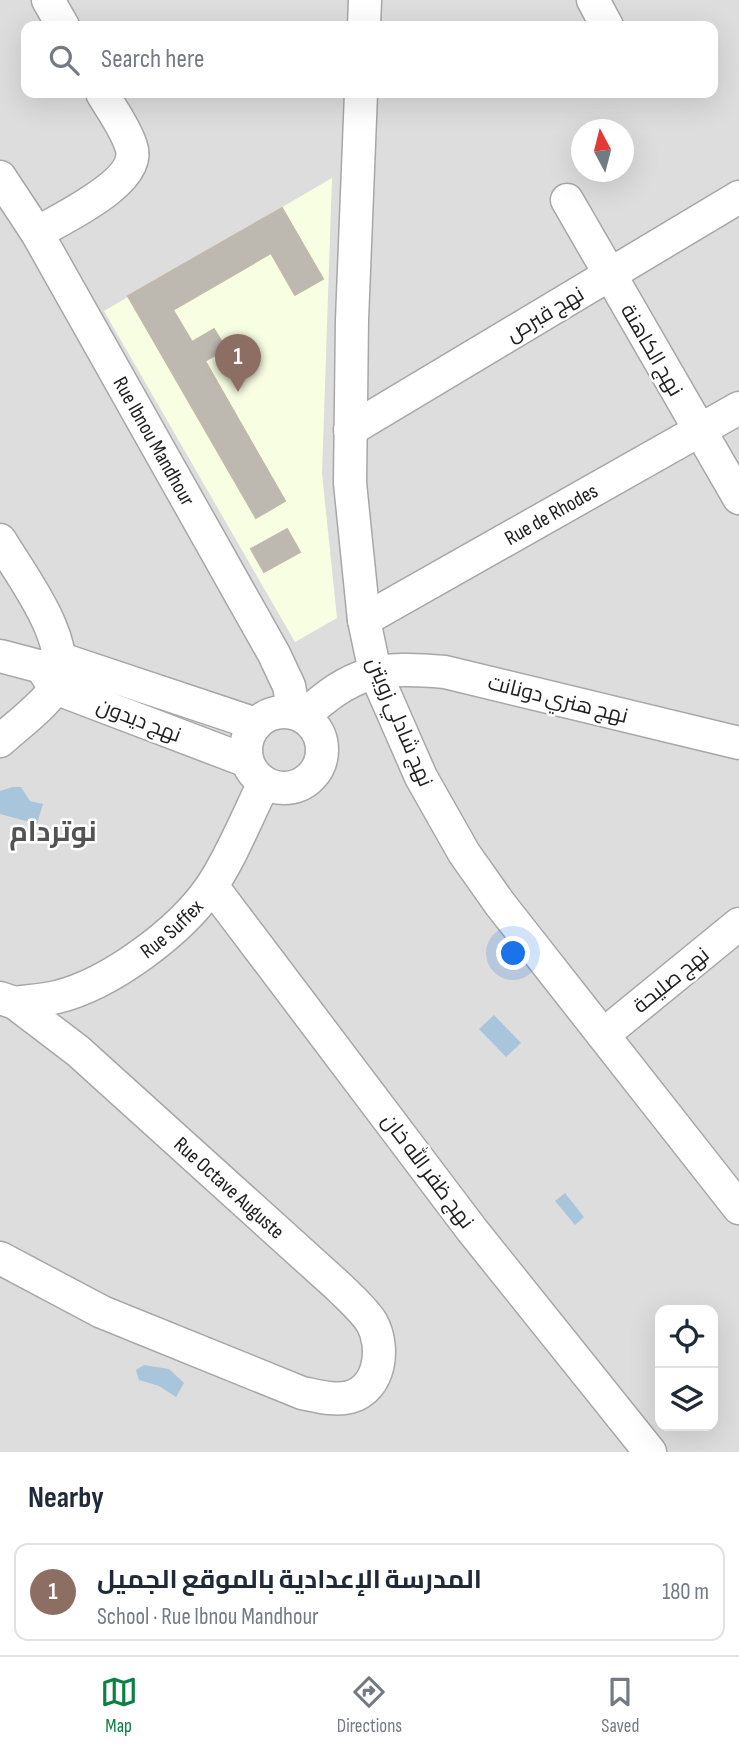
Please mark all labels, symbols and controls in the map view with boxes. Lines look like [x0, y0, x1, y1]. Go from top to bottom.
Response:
search box [21, 21, 718, 98]
icon: search [45, 41, 83, 79]
text: Search here [101, 44, 204, 75]
north arrow [571, 119, 634, 182]
street label: نهج قبرص [502, 282, 589, 348]
street label: نهج الكاهنة [614, 300, 688, 401]
pin: 1 [215, 334, 261, 392]
street label: Rue Ibnou Mandhour [108, 373, 200, 510]
street label: Rue de Rhodes [500, 478, 602, 551]
street label: نهج شادلي زويتن [358, 654, 438, 792]
street label: نهج هنري دونانت [485, 670, 631, 732]
street label: نهج ديدون [93, 693, 185, 749]
district label: نوتردام [9, 816, 97, 851]
street label: Rue Suffex [136, 895, 209, 964]
your location [496, 936, 530, 970]
street label: نهج صليحة [628, 942, 715, 1019]
street label: نهج ظفر الله خان [375, 1108, 481, 1234]
street label: Rue Octave Auguste [169, 1132, 289, 1244]
map controls [655, 1305, 718, 1431]
button: locate [655, 1305, 718, 1368]
button: layers [655, 1368, 718, 1431]
text: Nearby [28, 1480, 104, 1516]
text: المدرسة الإعدادية بالموقع الجميل [97, 1565, 482, 1596]
text: 1 [48, 1578, 58, 1606]
text: 180 m [662, 1578, 709, 1606]
text: School · Rue Ibnou Mandhour [97, 1603, 319, 1631]
tab: Map [100, 1673, 138, 1738]
tab: Directions [337, 1673, 402, 1738]
tab: Saved [601, 1673, 639, 1738]

